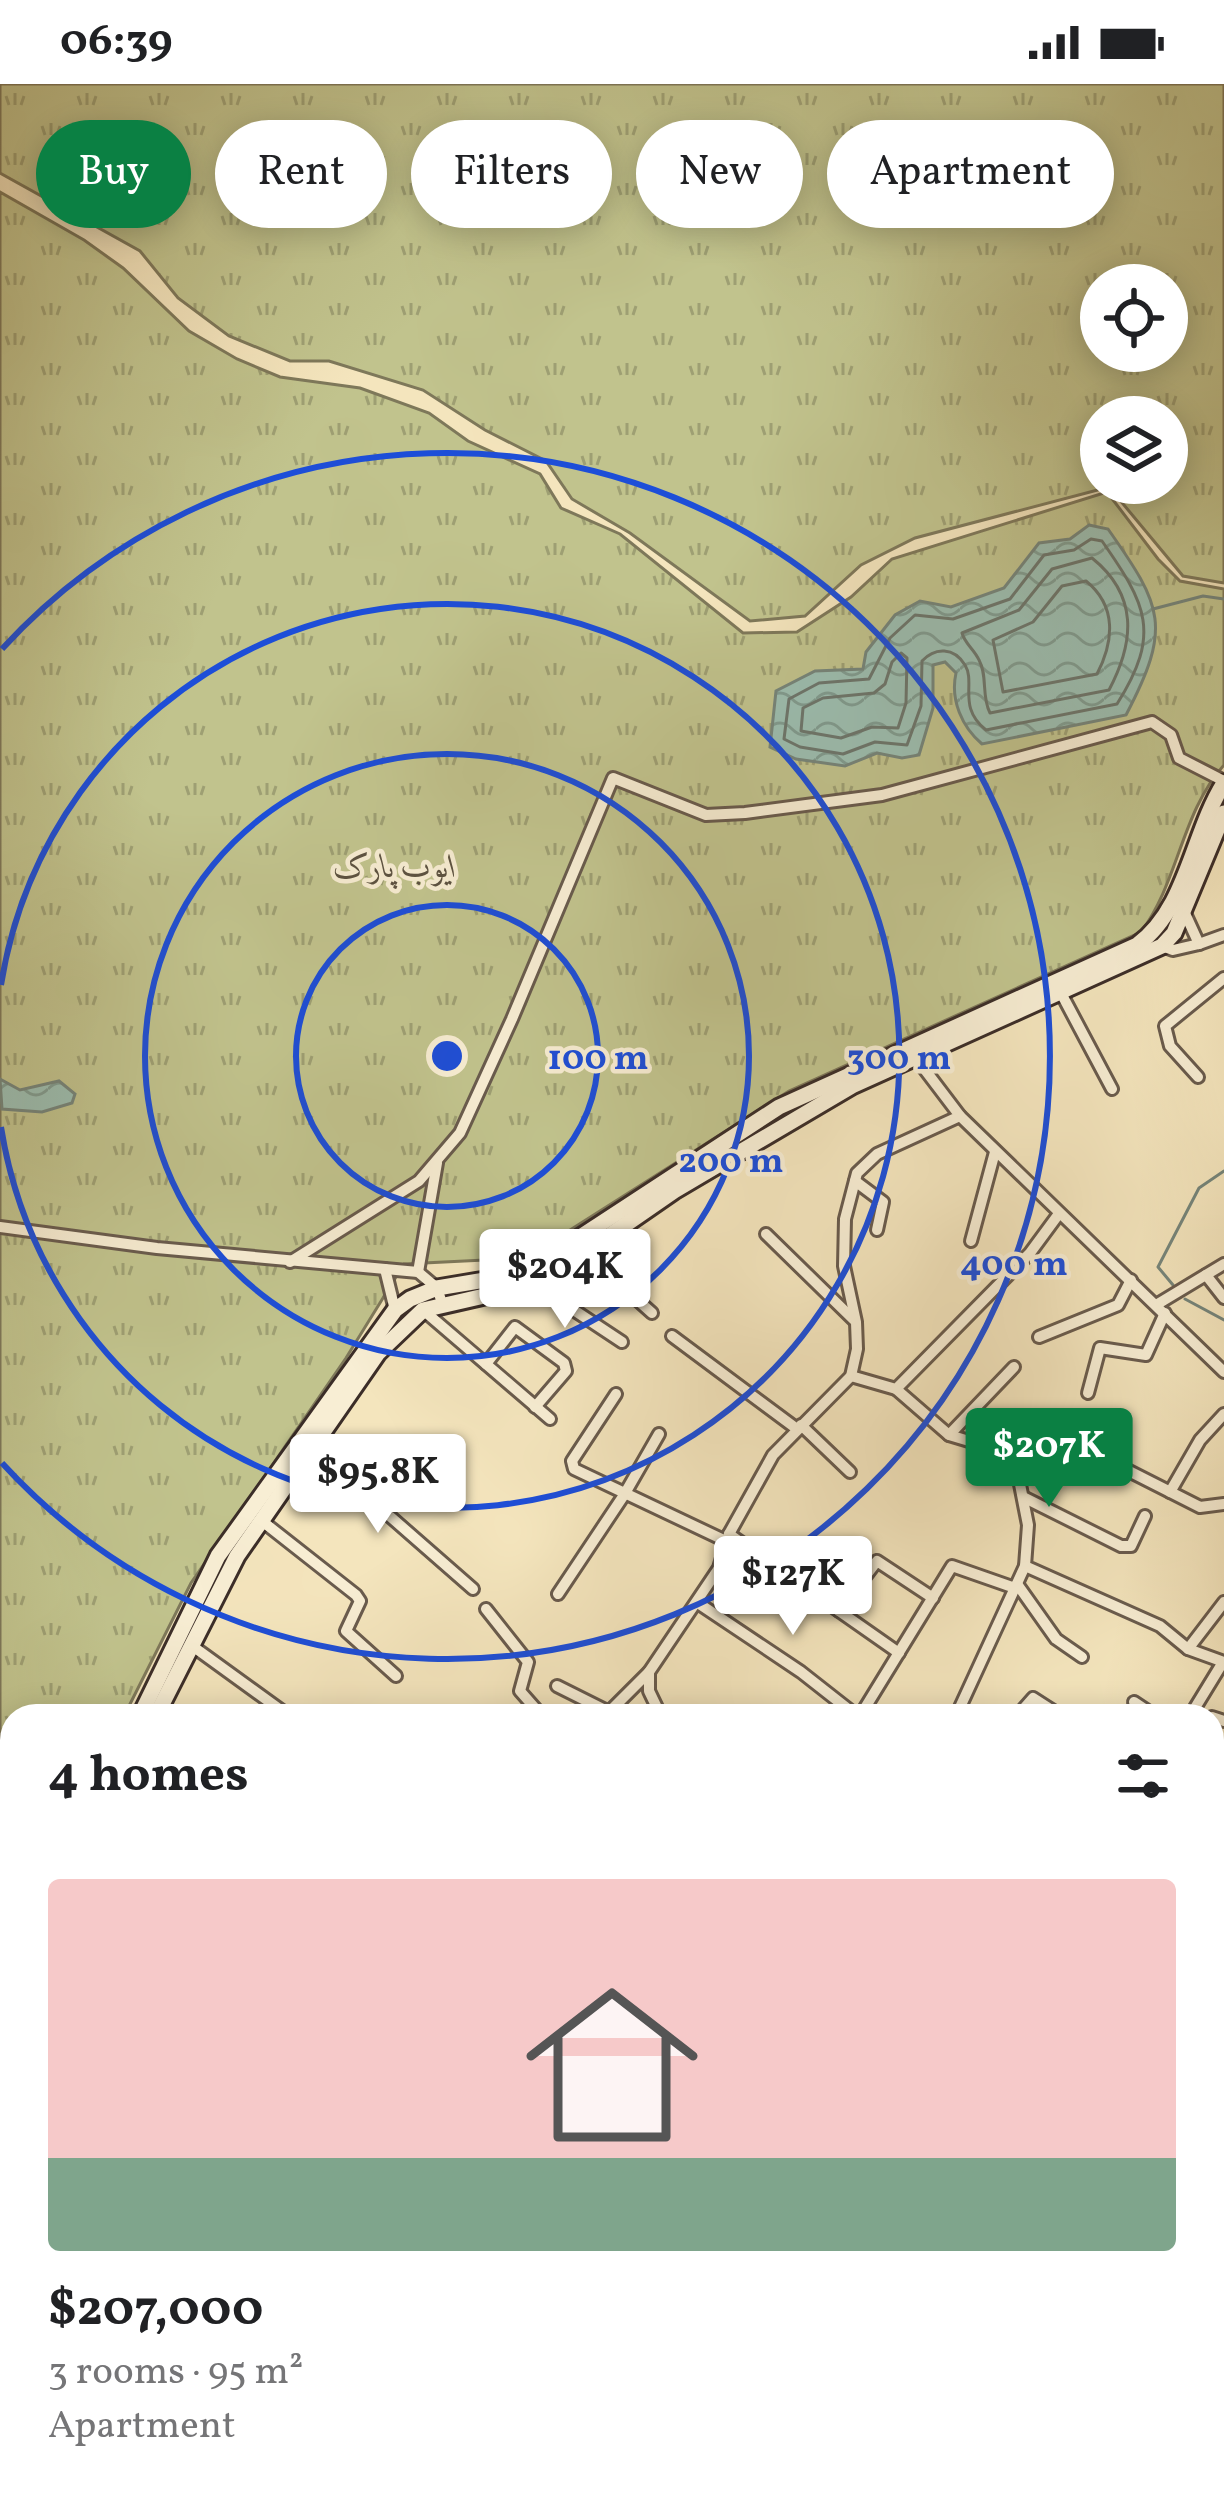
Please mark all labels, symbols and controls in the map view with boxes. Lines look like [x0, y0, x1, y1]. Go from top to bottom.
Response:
text: 06:39 [60, 11, 173, 74]
chip: Buy [36, 120, 191, 228]
chip: Rent [215, 120, 387, 228]
chip: Filters [411, 120, 612, 228]
chip: New [636, 120, 803, 228]
chip: Apartment [827, 120, 1114, 228]
map controls [1080, 264, 1188, 504]
button: locate [1080, 264, 1188, 372]
button: layers [1080, 396, 1188, 504]
park label: ایوب پارک [333, 846, 457, 892]
centre of rings [426, 1035, 468, 1077]
text: 100 m [547, 1035, 649, 1085]
text: 300 m [847, 1035, 951, 1085]
text: 200 m [678, 1138, 784, 1188]
pin: $204K [481, 1229, 649, 1331]
text: $204K [506, 1241, 624, 1295]
text: 400 m [960, 1241, 1068, 1291]
pin: $207K [965, 1408, 1133, 1510]
text: $207K [993, 1420, 1105, 1474]
pin: $95.8K [280, 1434, 476, 1536]
text: $95.8K [317, 1446, 439, 1500]
pin: $127K [709, 1536, 877, 1638]
text: $127K [741, 1548, 845, 1602]
text: 4 homes [48, 1741, 249, 1812]
icon: filters [1110, 1743, 1176, 1809]
icon: home [504, 1957, 720, 2173]
text: $207,000 [48, 2275, 263, 2346]
text: 3 rooms · 95 m² [48, 2346, 303, 2400]
text: Apartment [48, 2400, 236, 2454]

